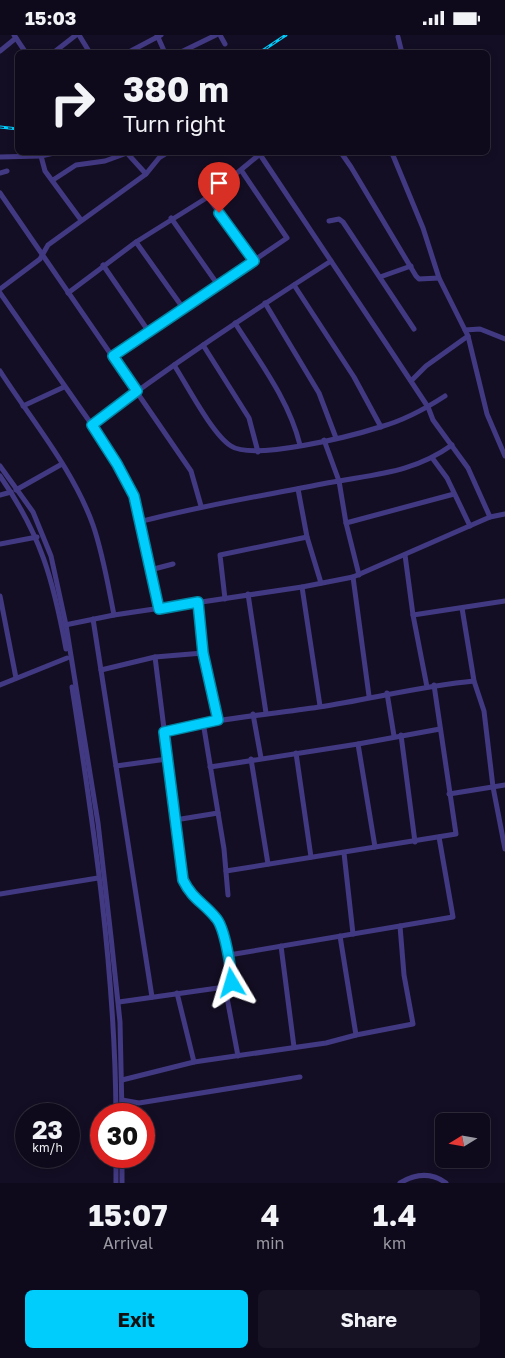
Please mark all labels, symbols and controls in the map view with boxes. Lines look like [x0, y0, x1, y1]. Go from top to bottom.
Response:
text: 15:03 [25, 6, 76, 29]
text: 380 m [123, 68, 229, 110]
icon: right [40, 70, 105, 135]
text: Turn right [123, 110, 226, 137]
pin [198, 162, 240, 213]
icon: arrive [205, 169, 233, 197]
position arrow [205, 956, 257, 1008]
speed limit sign: 30 [90, 1103, 155, 1168]
north arrow [435, 1113, 490, 1167]
map controls [435, 1113, 490, 1168]
text: 23 [32, 1114, 63, 1145]
text: km/h [32, 1140, 63, 1155]
text: 15:07 [88, 1197, 168, 1233]
text: 4 [261, 1197, 280, 1233]
text: 1.4 [373, 1197, 417, 1233]
text: Arrival [103, 1233, 153, 1253]
text: min [256, 1233, 284, 1253]
text: km [383, 1233, 406, 1253]
button: Exit [25, 1290, 248, 1348]
button: Share [258, 1290, 480, 1348]

